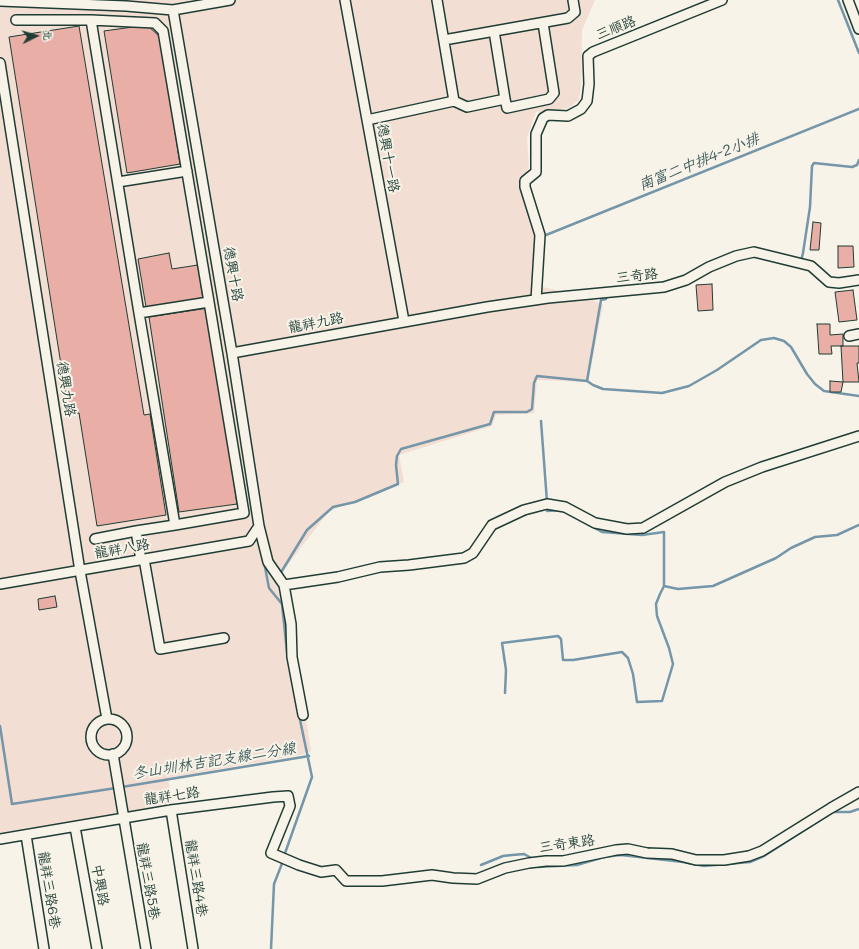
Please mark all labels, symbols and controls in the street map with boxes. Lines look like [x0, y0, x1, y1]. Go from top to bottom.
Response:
street label: 三順路 [593, 12, 639, 44]
north arrow [16, 16, 56, 56]
text: 北 [41, 29, 56, 41]
street label: 德興十一路 [374, 122, 402, 194]
water label: 南富二中排4-2小排 [636, 130, 762, 194]
street label: 德興十路 [220, 245, 246, 303]
street label: 三奇路 [615, 265, 659, 287]
street label: 龍祥九路 [287, 309, 345, 337]
street label: 德興九路 [53, 360, 79, 418]
street label: 龍祥八路 [93, 536, 151, 562]
water label: 冬山圳林吉記支線二分線 [131, 739, 297, 783]
street label: 龍祥七路 [143, 784, 201, 808]
street label: 三奇東路 [538, 832, 596, 856]
street label: 龍祥三路4巷 [182, 838, 210, 918]
street label: 龍祥三路5巷 [133, 841, 163, 921]
street label: 龍祥三路6巷 [35, 850, 63, 930]
street label: 中興路 [88, 863, 112, 907]

